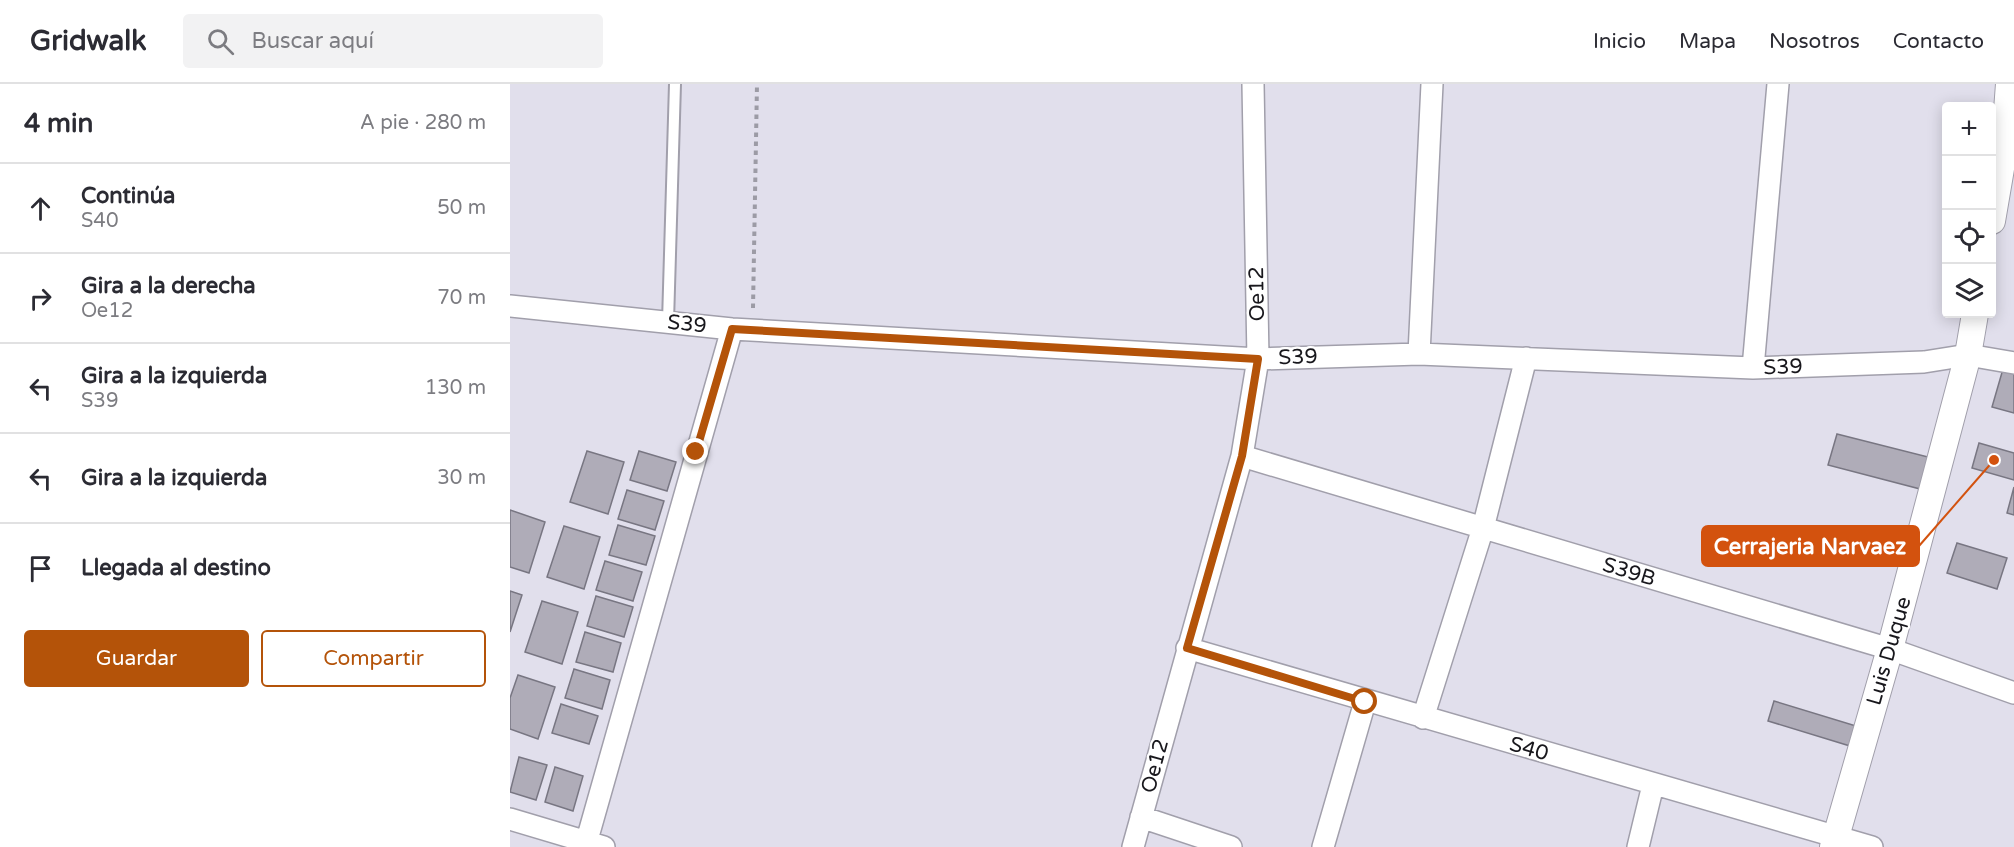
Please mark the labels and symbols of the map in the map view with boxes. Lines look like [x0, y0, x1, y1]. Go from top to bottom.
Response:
street label: Oe12 [1244, 266, 1270, 322]
street label: S39 [666, 310, 708, 338]
street label: S39 [1278, 344, 1318, 370]
street label: S39 [1763, 354, 1803, 380]
route end [682, 438, 708, 464]
callout: Cerrajeria Narvaez [1702, 526, 1919, 566]
text: Cerrajeria Narvaez [1714, 534, 1906, 560]
street label: S39B [1600, 552, 1658, 592]
street label: Luis Duque [1862, 594, 1916, 708]
route start [1351, 688, 1377, 714]
street label: S40 [1507, 732, 1551, 766]
street label: Oe12 [1136, 736, 1174, 796]

